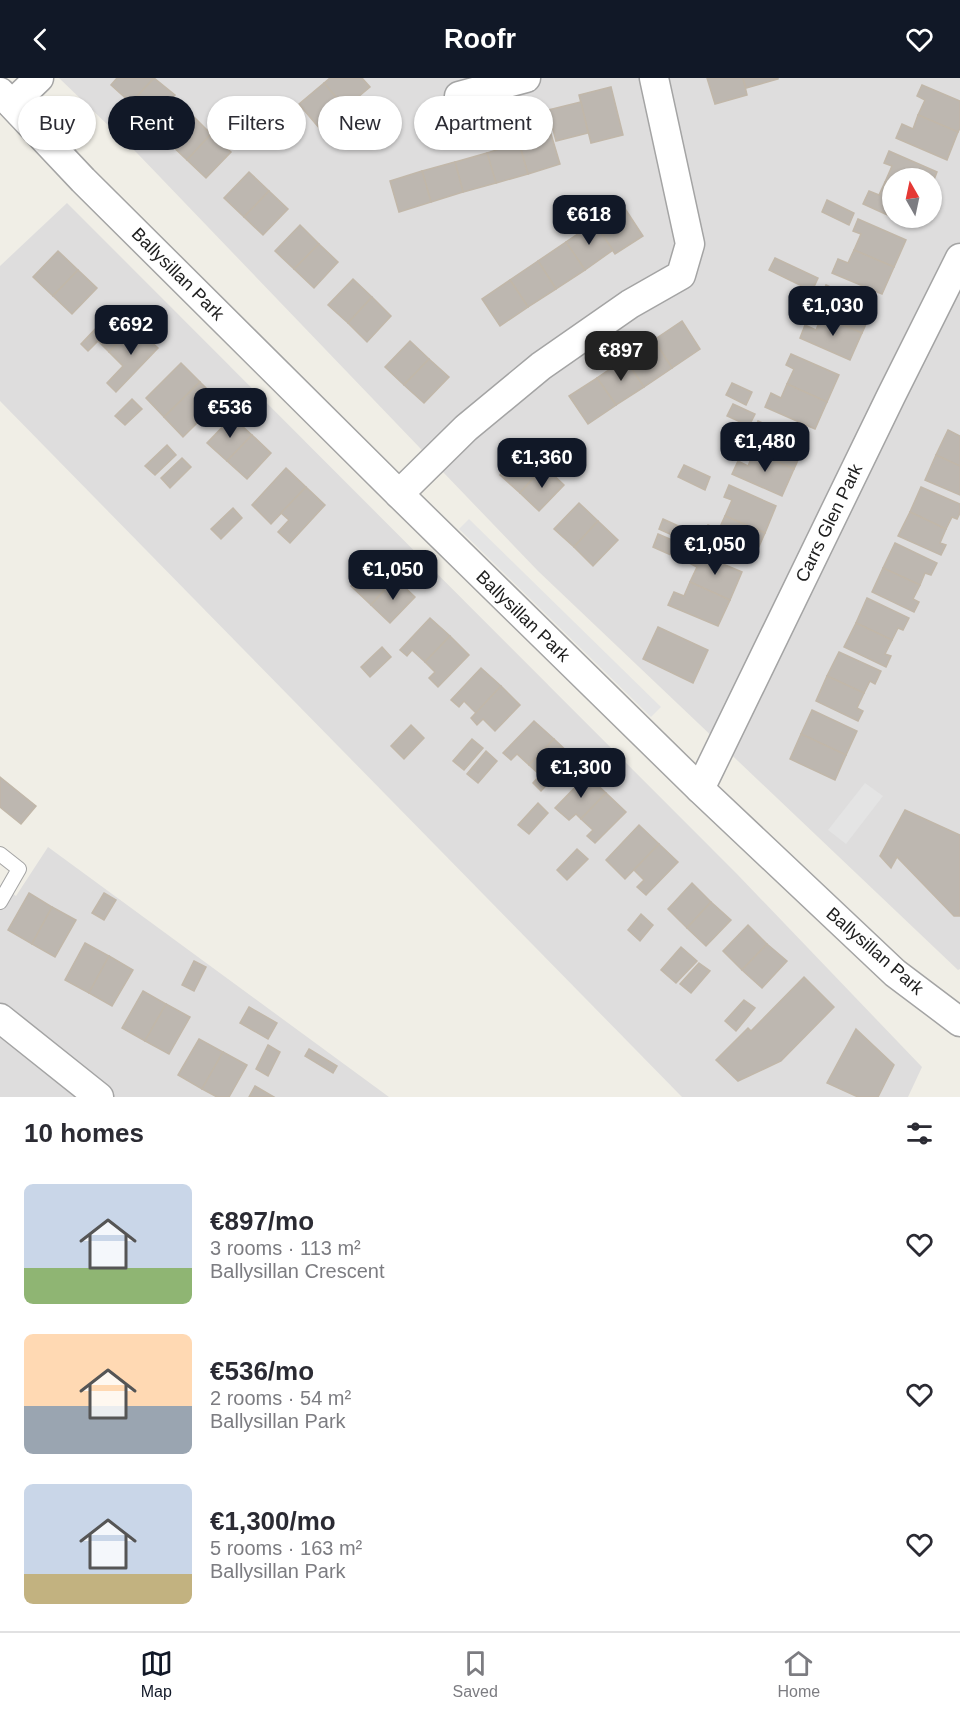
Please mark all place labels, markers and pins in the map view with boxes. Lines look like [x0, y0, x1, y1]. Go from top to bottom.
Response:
pin: €618 [553, 195, 625, 246]
pin: €1,030 [784, 286, 882, 337]
pin: €692 [95, 305, 167, 356]
pin: €897 [585, 331, 657, 382]
pin: €536 [194, 388, 266, 439]
pin: €1,480 [716, 422, 814, 473]
pin: €1,360 [493, 438, 591, 489]
pin: €1,050 [666, 525, 764, 576]
pin: €1,050 [344, 550, 442, 601]
pin: €1,300 [532, 748, 630, 799]

